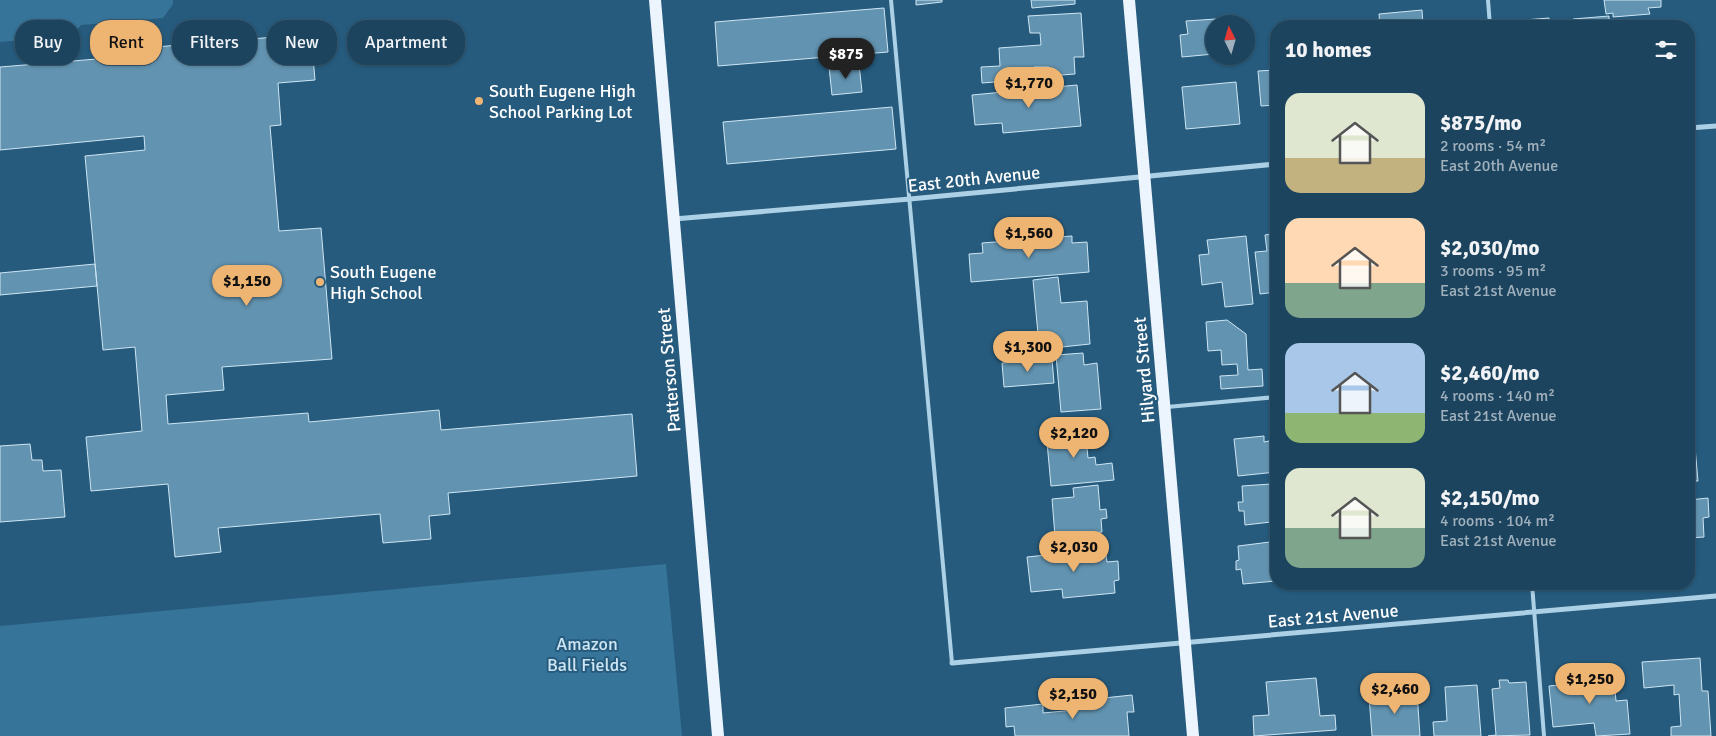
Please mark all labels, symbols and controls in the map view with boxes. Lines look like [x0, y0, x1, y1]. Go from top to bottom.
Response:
north arrow [1205, 15, 1255, 65]
map controls [1205, 15, 1255, 65]
chip: Buy [15, 20, 80, 65]
chip: Rent [90, 20, 162, 65]
chip: Filters [172, 20, 257, 65]
chip: New [267, 20, 337, 65]
chip: Apartment [347, 20, 465, 65]
icon: filters [1652, 36, 1680, 64]
text: 10 homes [1285, 37, 1371, 63]
pin: $875 [816, 38, 876, 80]
text: $875 [829, 44, 863, 64]
pin: $1,770 [988, 66, 1070, 109]
text: $1,770 [1005, 73, 1053, 93]
place label: South Eugene High School Parking Lot [489, 80, 636, 123]
marker: South Eugene High School Parking Lot [473, 95, 485, 107]
text: $875/mo [1440, 110, 1522, 136]
icon: home [1325, 113, 1385, 173]
text: 2 rooms · 54 m² [1440, 136, 1546, 156]
text: East 20th Avenue [1440, 156, 1558, 176]
street label: East 20th Avenue [907, 161, 1041, 197]
pin: $1,560 [988, 216, 1070, 259]
text: $1,560 [1005, 223, 1053, 243]
text: $2,030/mo [1440, 235, 1539, 261]
icon: home [1325, 238, 1385, 298]
place label: South Eugene High School [330, 261, 436, 304]
text: 3 rooms · 95 m² [1440, 261, 1546, 281]
pin: $1,150 [206, 264, 288, 307]
text: $1,150 [223, 271, 271, 291]
marker: South Eugene High School [314, 276, 326, 288]
text: East 21st Avenue [1440, 281, 1557, 301]
street label: Patterson Street [653, 307, 685, 433]
street label: Hilyard Street [1128, 316, 1160, 424]
pin: $1,300 [987, 330, 1069, 373]
text: $1,300 [1004, 337, 1052, 357]
text: $2,460/mo [1440, 360, 1539, 386]
icon: home [1325, 363, 1385, 423]
text: 4 rooms · 140 m² [1440, 386, 1555, 406]
text: East 21st Avenue [1440, 406, 1557, 426]
pin: $2,120 [1033, 416, 1115, 459]
text: $2,120 [1050, 423, 1098, 443]
text: $2,150/mo [1440, 485, 1539, 511]
icon: home [1325, 488, 1385, 548]
text: 4 rooms · 104 m² [1440, 511, 1555, 531]
pin: $2,030 [1033, 530, 1115, 573]
text: East 21st Avenue [1440, 531, 1557, 551]
text: $2,030 [1050, 537, 1098, 557]
street label: East 21st Avenue [1267, 599, 1399, 633]
park label: Amazon Ball Fields [547, 633, 627, 676]
pin: $1,250 [1549, 662, 1631, 705]
text: $1,250 [1566, 669, 1614, 689]
pin: $2,460 [1354, 672, 1436, 715]
pin: $2,150 [1032, 678, 1114, 720]
text: $2,460 [1371, 679, 1419, 699]
text: $2,150 [1049, 684, 1097, 704]

